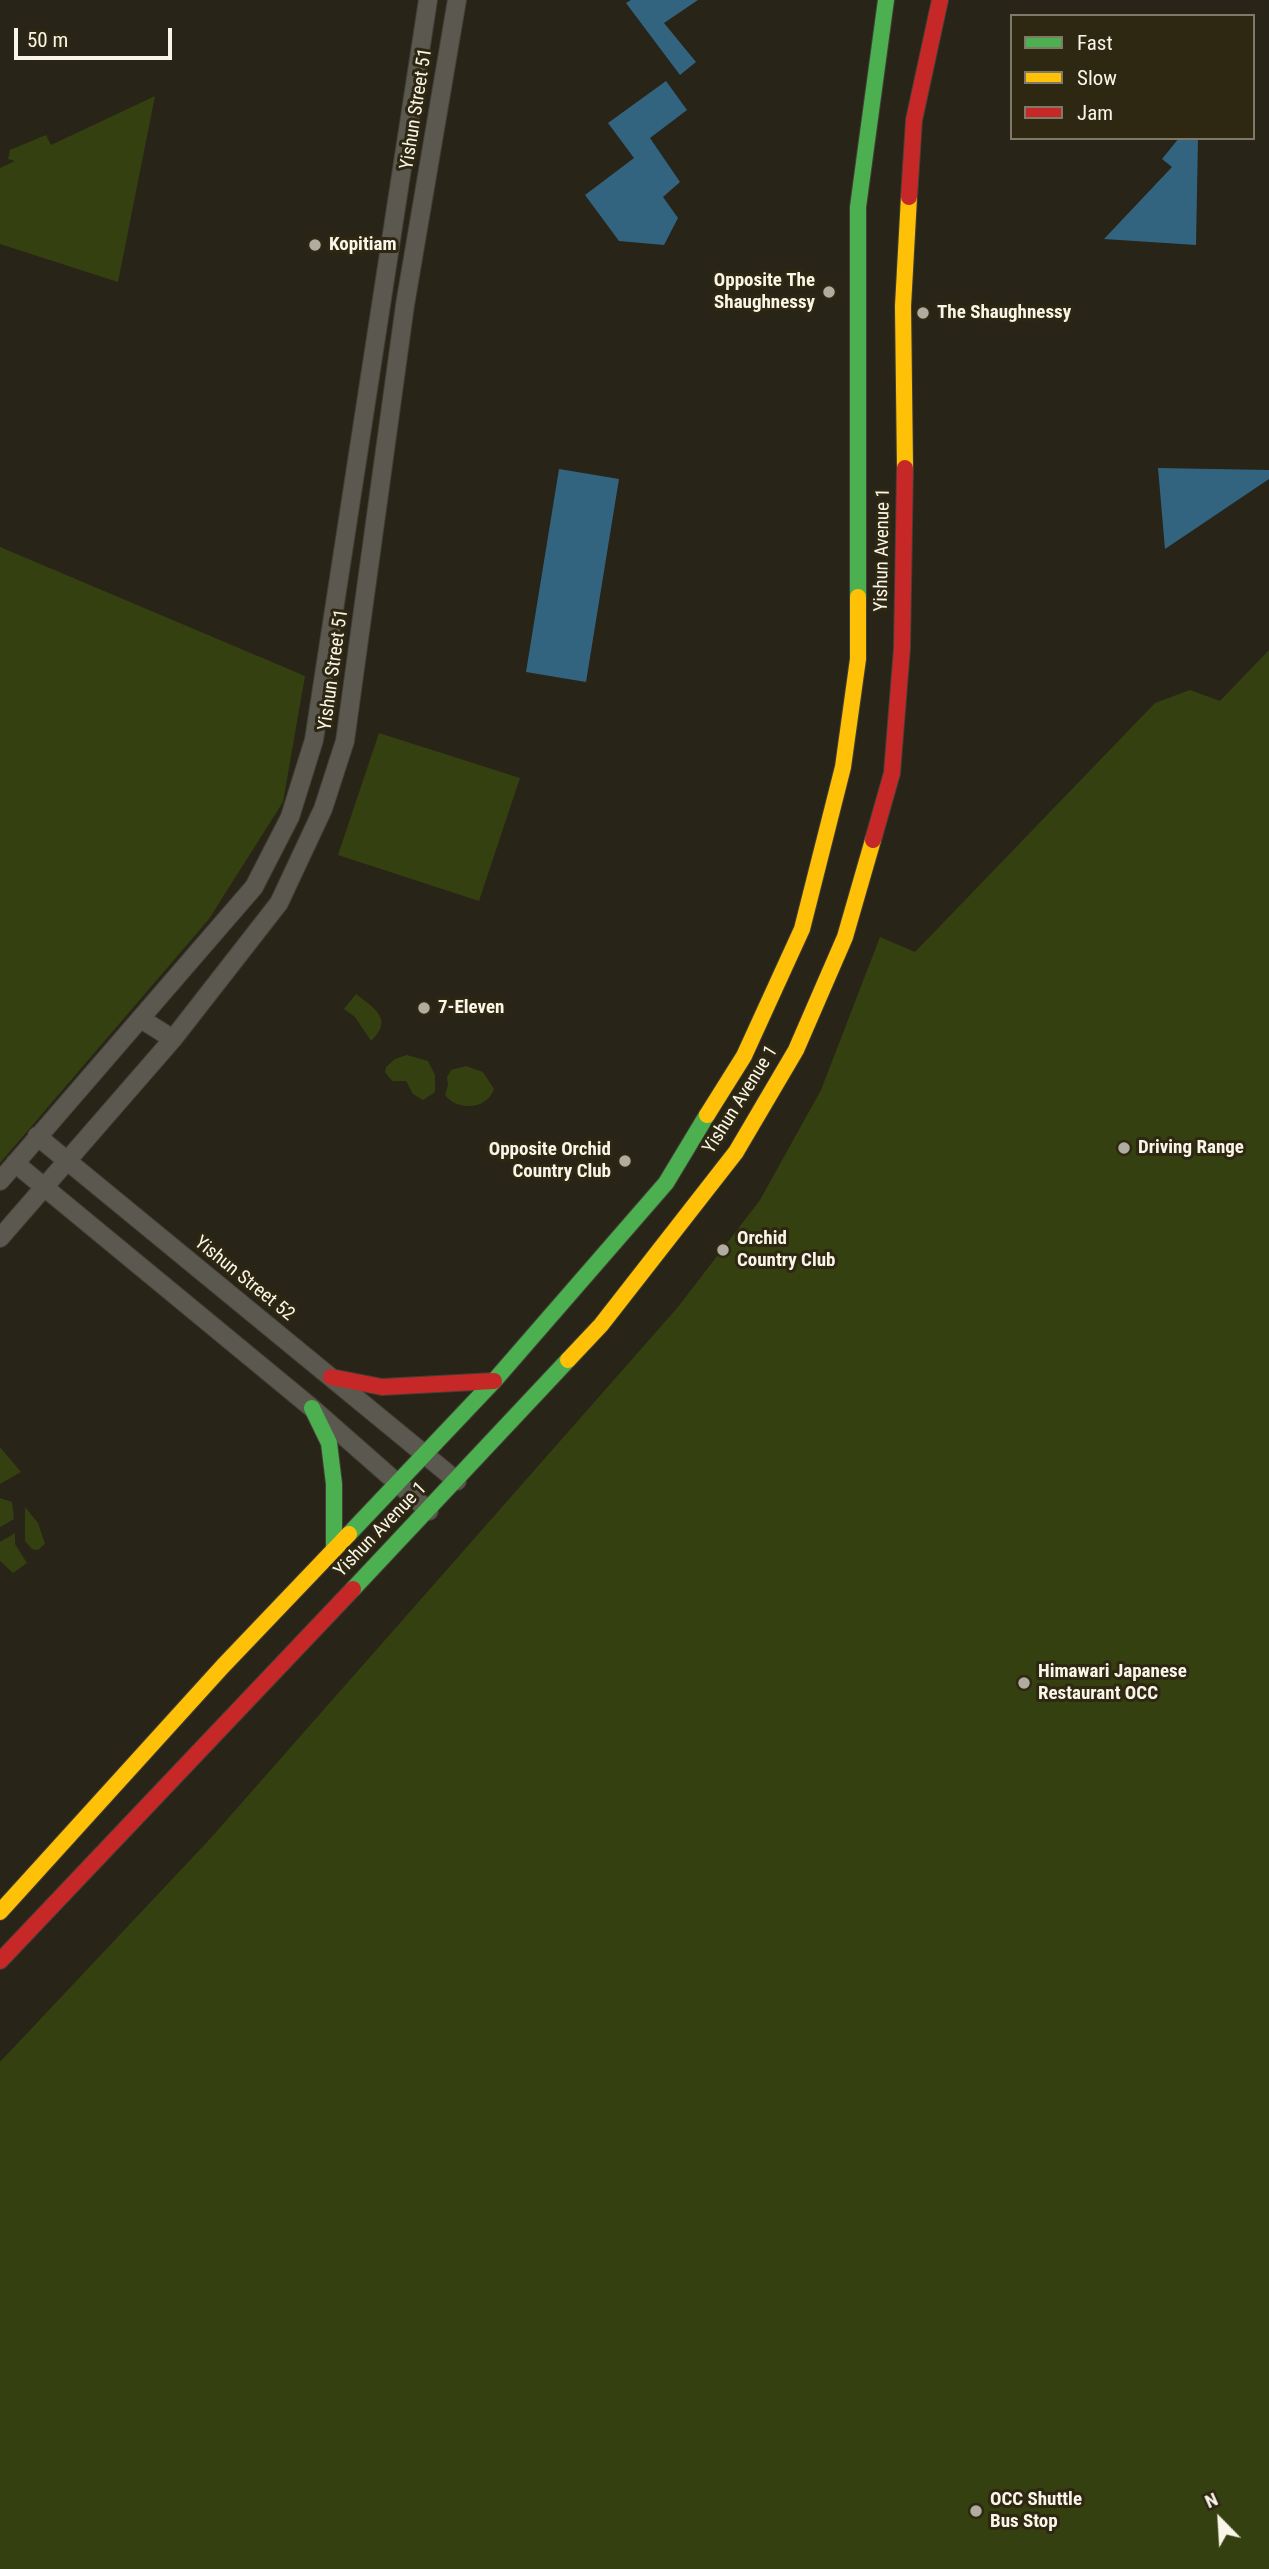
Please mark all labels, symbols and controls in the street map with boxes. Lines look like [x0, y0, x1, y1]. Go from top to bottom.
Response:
scale bar [18, 14, 175, 58]
legend [1010, 14, 1255, 140]
text: 50 m [27, 28, 68, 52]
text: Fast [1077, 31, 1113, 55]
street label: Yishun Street 51 [396, 47, 438, 171]
text: Slow [1077, 66, 1117, 90]
text: Jam [1077, 101, 1113, 125]
place label: Kopitiam [329, 234, 397, 256]
marker: Kopitiam [307, 237, 323, 253]
place label: Opposite The Shaughnessy [714, 270, 815, 314]
marker: Opposite The Shaughnessy [821, 284, 837, 300]
place label: The Shaughnessy [937, 302, 1071, 324]
marker: The Shaughnessy [915, 305, 931, 321]
street label: Yishun Avenue 1 [871, 488, 895, 612]
street label: Yishun Street 51 [314, 608, 354, 732]
place label: 7-Eleven [438, 997, 504, 1019]
marker: 7-Eleven [416, 1000, 432, 1016]
street label: Yishun Avenue 1 [699, 1042, 783, 1158]
place label: Driving Range [1138, 1137, 1244, 1159]
place label: Opposite Orchid Country Club [489, 1139, 611, 1183]
marker: Driving Range [1116, 1140, 1132, 1156]
marker: Opposite Orchid Country Club [617, 1153, 633, 1169]
place label: Orchid Country Club [737, 1228, 835, 1272]
street label: Yishun Street 52 [189, 1232, 299, 1326]
marker: Orchid Country Club [715, 1242, 731, 1258]
street label: Yishun Avenue 1 [330, 1478, 432, 1582]
place label: Himawari Japanese Restaurant OCC [1038, 1661, 1187, 1705]
marker: Himawari Japanese Restaurant OCC [1016, 1675, 1032, 1691]
north arrow [1185, 2485, 1255, 2555]
text: N [1201, 2487, 1221, 2513]
place label: OCC Shuttle Bus Stop [990, 2489, 1082, 2533]
marker: OCC Shuttle Bus Stop [968, 2503, 984, 2519]

